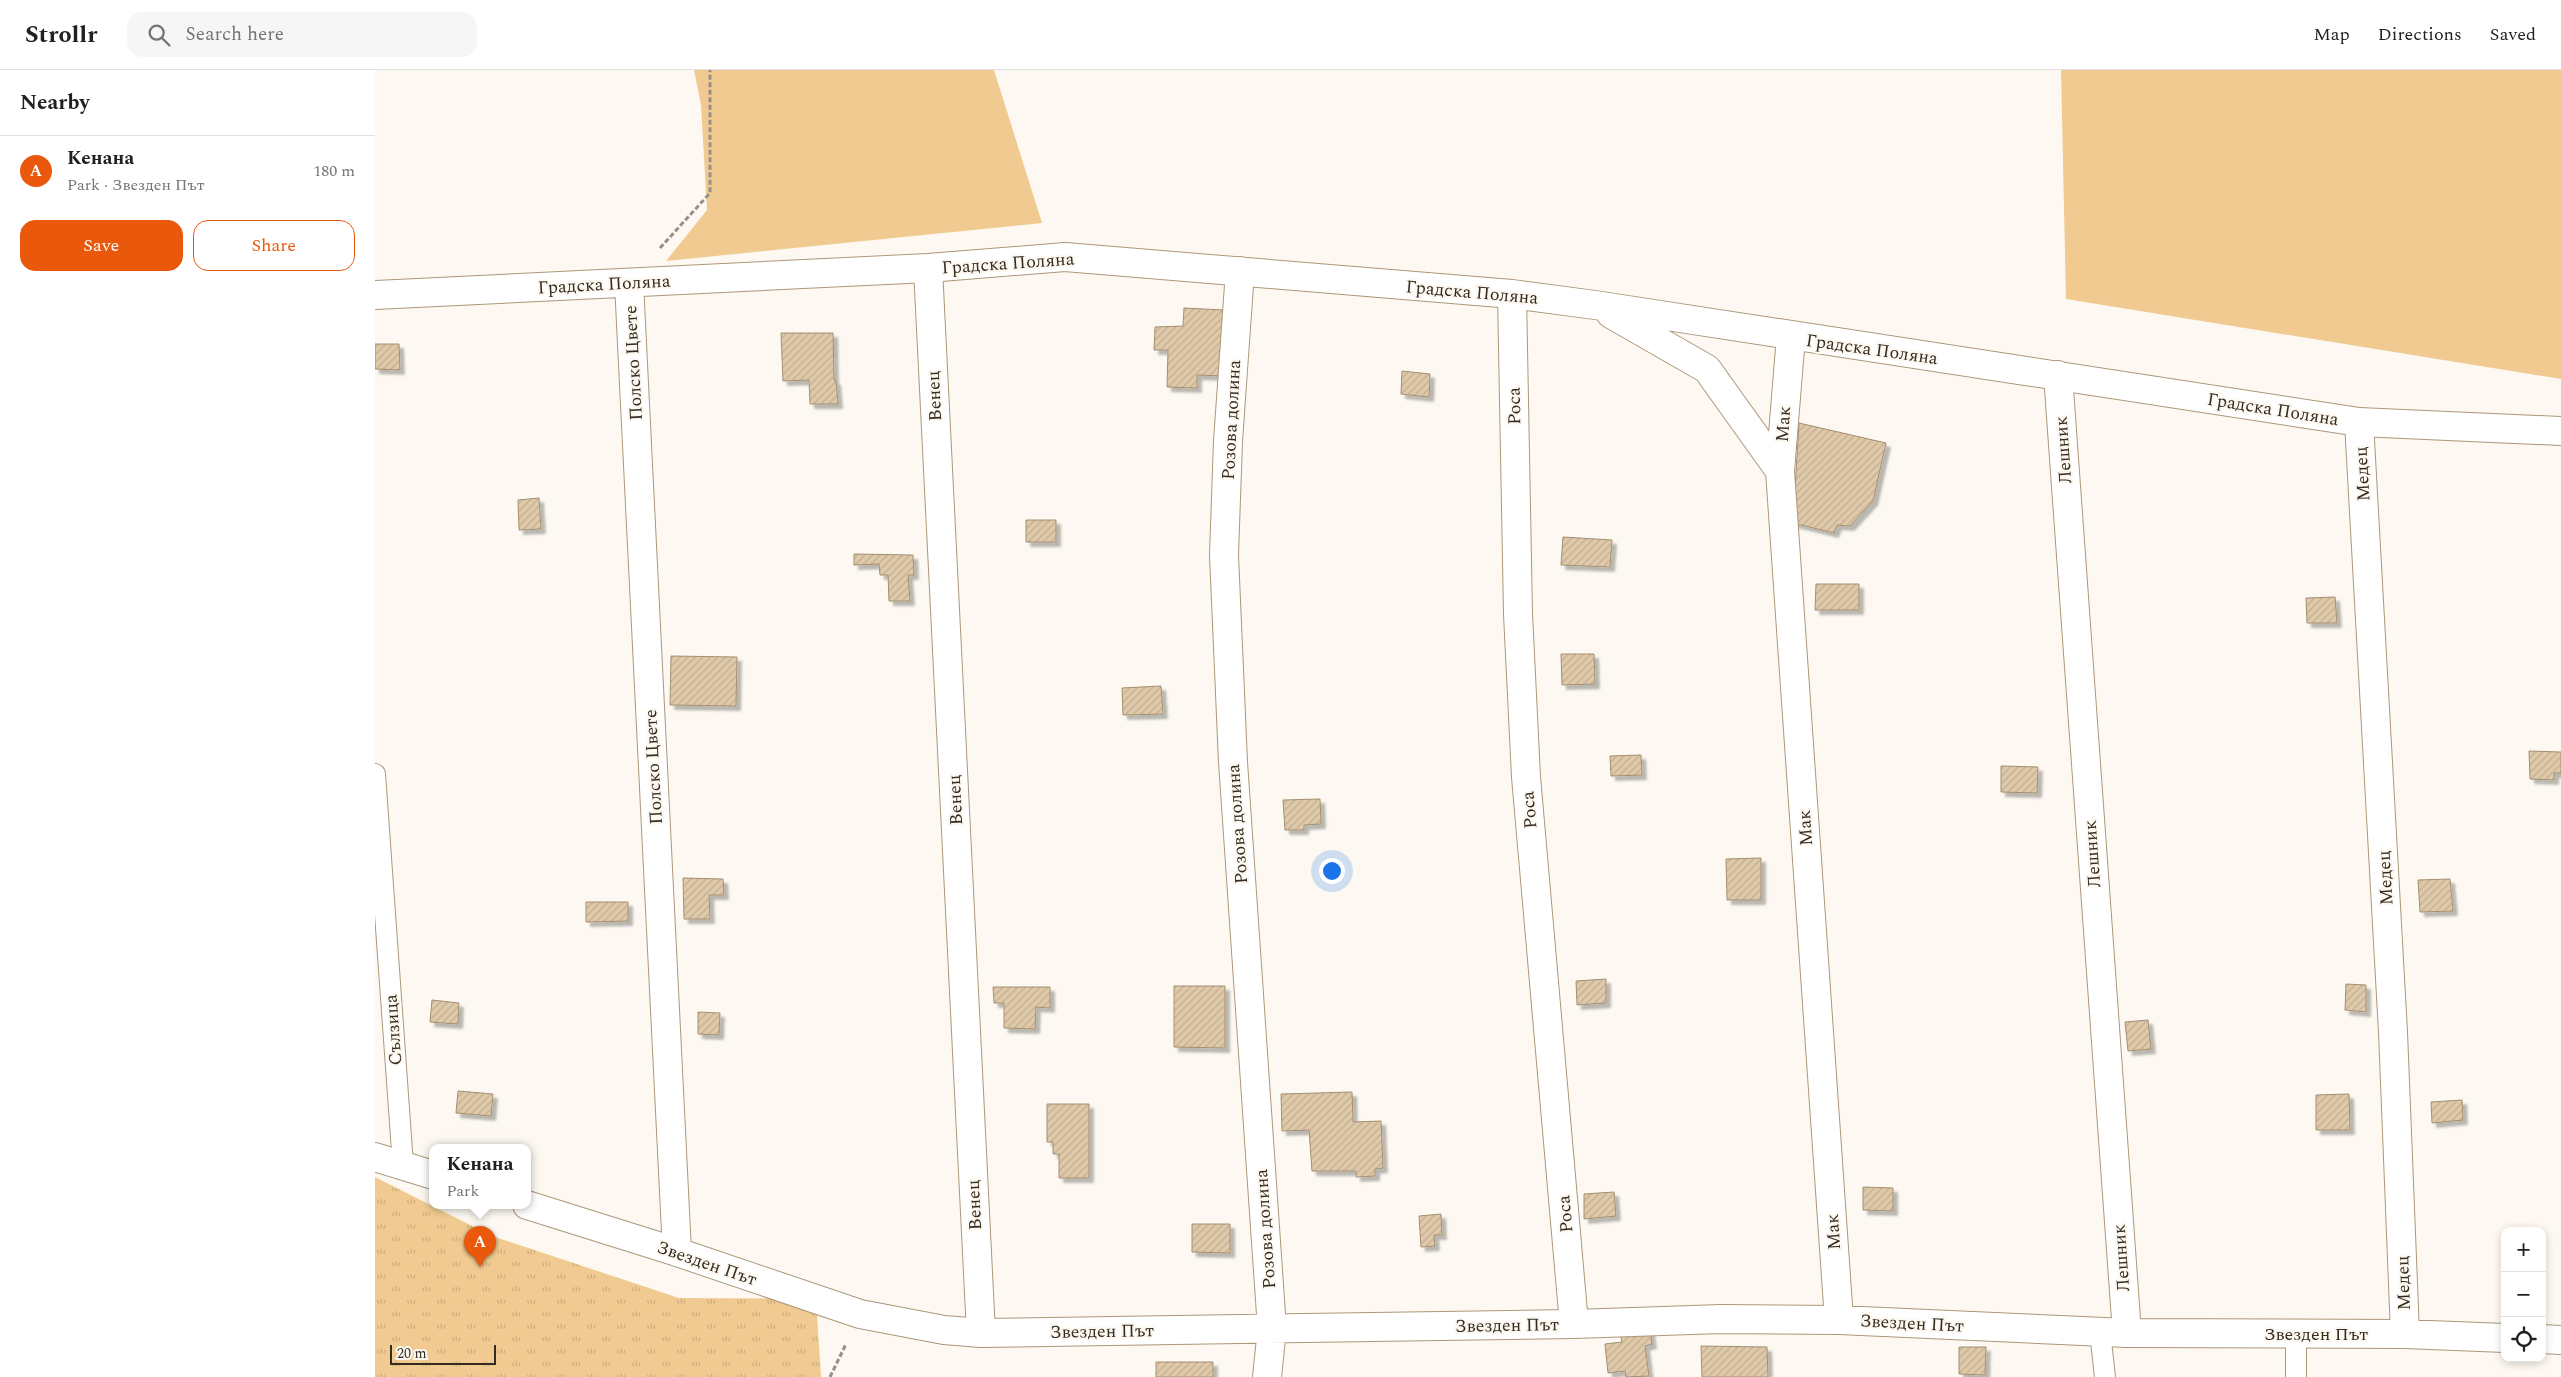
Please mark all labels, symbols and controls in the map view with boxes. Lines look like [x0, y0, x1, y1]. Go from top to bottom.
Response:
search box [127, 12, 477, 57]
text: Strollr [25, 17, 97, 53]
text: Search here [185, 20, 284, 49]
icon: search [145, 21, 173, 49]
text: Map [2314, 21, 2350, 48]
text: Directions [2378, 21, 2462, 48]
text: Saved [2490, 21, 2536, 48]
text: Nearby [20, 87, 90, 119]
text: Кенана [67, 144, 134, 173]
text: A [30, 159, 42, 183]
text: 180 m [313, 159, 355, 183]
text: Park · Звезден Път [67, 173, 205, 197]
button: Save [20, 220, 183, 271]
button: Share [193, 220, 355, 271]
street label: Градска Поляна [941, 245, 1075, 282]
street label: Градска Поляна [537, 268, 671, 301]
street label: Градска Поляна [1405, 273, 1540, 312]
street label: Полско Цвете [617, 305, 650, 421]
street label: Градска Поляна [1804, 327, 1940, 372]
street label: Розова долина [1215, 359, 1248, 481]
street label: Венец [920, 370, 949, 422]
street label: Градска Поляна [2205, 386, 2341, 433]
street label: Роса [1501, 387, 1528, 425]
street label: Мак [1769, 405, 1798, 443]
street label: Лешник [2048, 415, 2079, 485]
street label: Медец [2348, 446, 2377, 502]
street label: Полско Цвете [637, 709, 670, 825]
street label: Розова долина [1220, 763, 1255, 885]
street label: Венец [941, 774, 970, 826]
street label: Роса [1514, 790, 1545, 830]
street label: Мак [1791, 809, 1820, 847]
street label: Лешник [2077, 819, 2108, 889]
street label: Медец [2371, 850, 2400, 906]
your location [1319, 858, 1345, 884]
street label: Сълзица [378, 993, 409, 1066]
popup [429, 1144, 531, 1209]
text: Кенана [446, 1150, 514, 1179]
street label: Розова долина [1248, 1168, 1283, 1290]
text: Park [446, 1179, 479, 1203]
street label: Венец [960, 1179, 989, 1231]
street label: Роса [1550, 1194, 1581, 1234]
street label: Мак [1819, 1213, 1848, 1251]
street label: Лешник [2106, 1223, 2137, 1293]
pin: A [464, 1226, 496, 1267]
map controls [2501, 1227, 2546, 1362]
button: + [2501, 1227, 2546, 1272]
street label: Звезден Път [653, 1234, 761, 1293]
street label: Медец [2389, 1255, 2418, 1311]
button: − [2501, 1272, 2546, 1317]
street label: Звезден Път [1859, 1307, 1965, 1340]
street label: Звезден Път [1455, 1311, 1559, 1340]
street label: Звезден Път [1050, 1317, 1154, 1346]
button: locate [2501, 1317, 2546, 1362]
street label: Звезден Път [2264, 1321, 2368, 1348]
scale bar [390, 1342, 496, 1365]
text: 20 m [397, 1343, 427, 1364]

